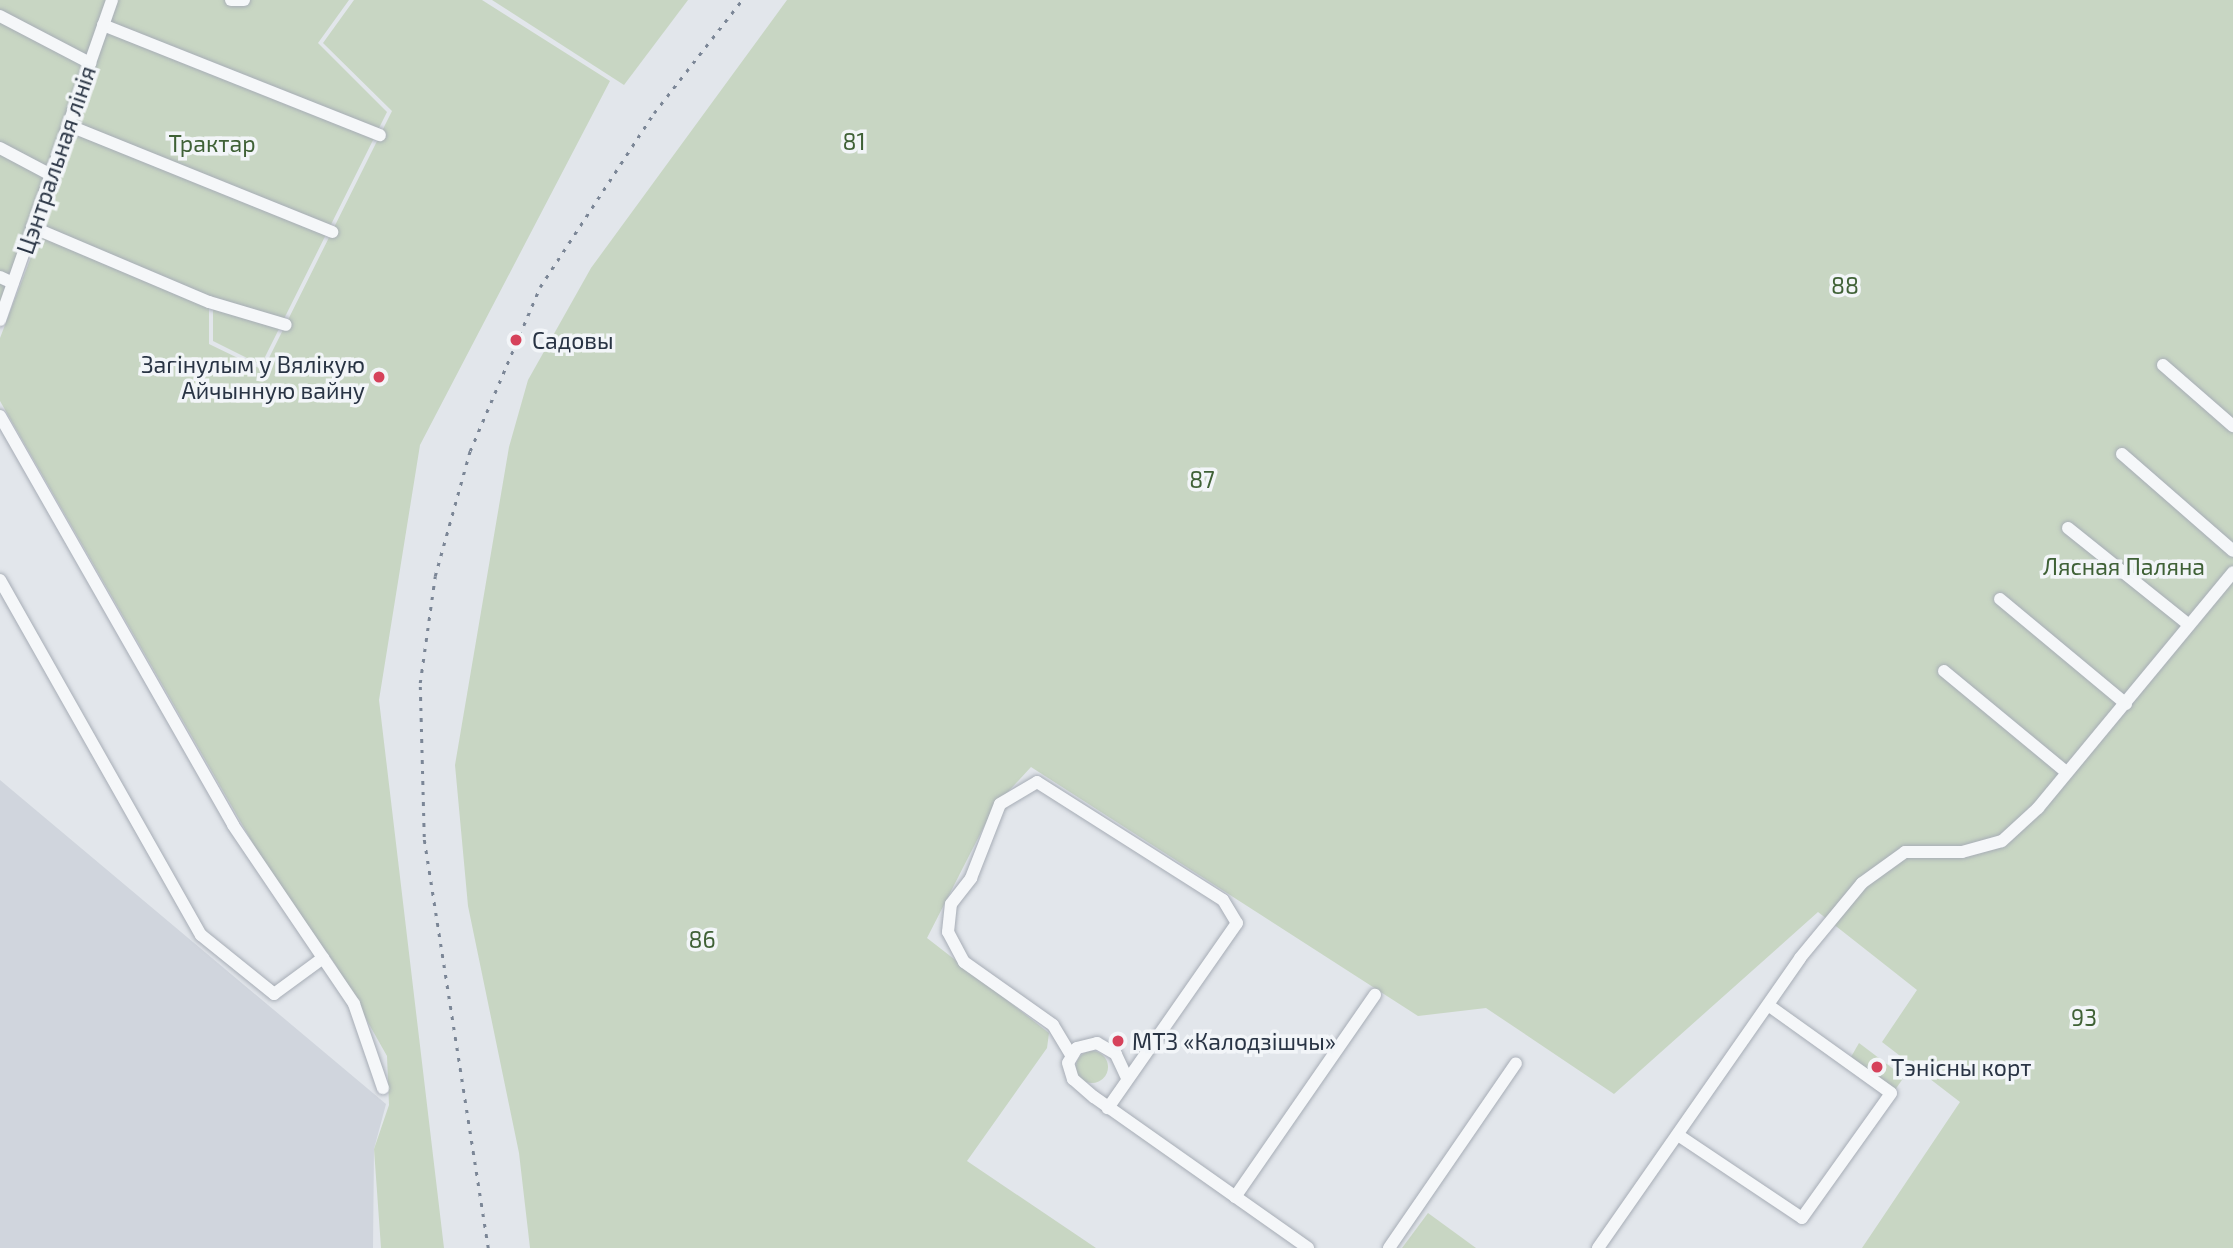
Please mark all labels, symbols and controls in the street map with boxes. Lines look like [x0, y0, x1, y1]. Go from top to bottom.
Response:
street label: Цэнтральная лінія [11, 62, 101, 258]
park label: 81 [842, 127, 866, 155]
park label: Трактар [168, 129, 256, 157]
park label: 88 [1831, 271, 1859, 299]
place label: Садовы [532, 326, 614, 354]
marker: Садовы [506, 330, 526, 350]
place label: Загінулым у Вялікую Айчынную вайну [141, 350, 365, 404]
marker: Загінулым у Вялікую Айчынную вайну [371, 369, 387, 385]
park label: 87 [1189, 465, 1215, 493]
park label: Лясная Паляна [2043, 552, 2205, 580]
park label: 86 [688, 925, 716, 953]
park label: 93 [2071, 1003, 2097, 1031]
place label: МТЗ «Калодзішчы» [1132, 1027, 1336, 1055]
marker: МТЗ «Калодзішчы» [1110, 1033, 1126, 1049]
place label: Тэнісны корт [1891, 1053, 2032, 1081]
marker: Тэнісны корт [1869, 1059, 1885, 1075]

